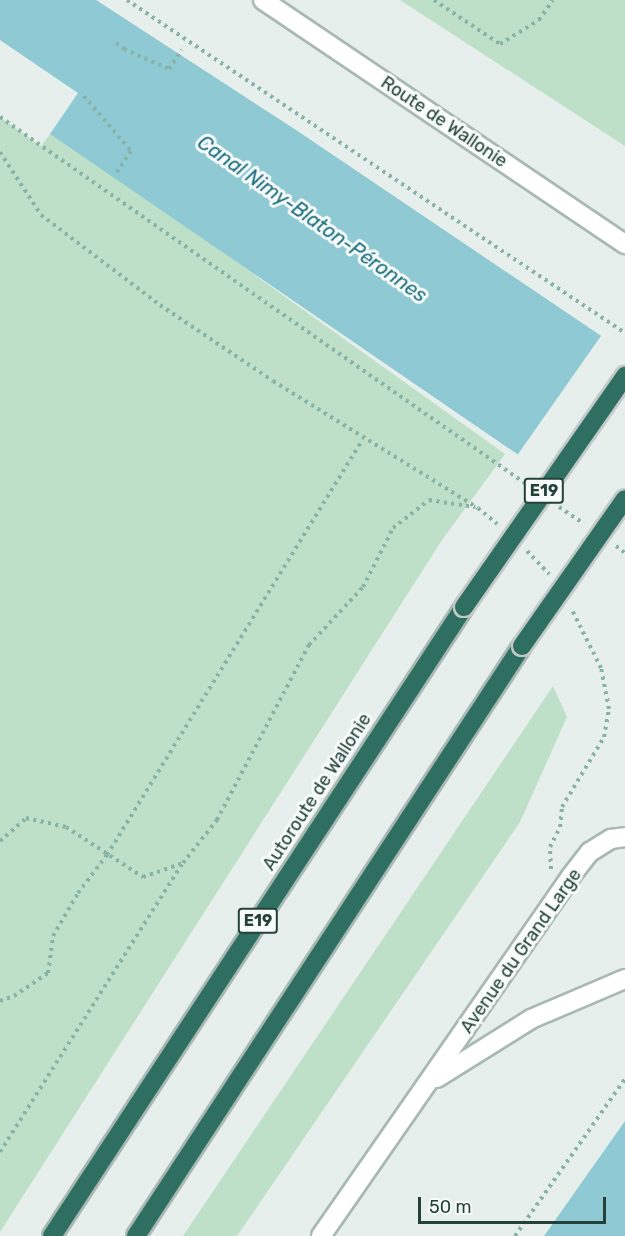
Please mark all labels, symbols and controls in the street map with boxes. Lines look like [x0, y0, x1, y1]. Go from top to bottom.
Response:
street label: Route de Wallonie [377, 72, 511, 172]
water label: Canal Nimy-Blaton-Péronnes [193, 130, 431, 308]
road number: E19 [523, 478, 565, 504]
street label: Autoroute de Wallonie [258, 709, 376, 875]
street label: Avenue du Grand Large [456, 865, 586, 1037]
road number: E19 [237, 908, 279, 934]
scale bar [421, 1185, 608, 1223]
text: 50 m [429, 1196, 472, 1218]

